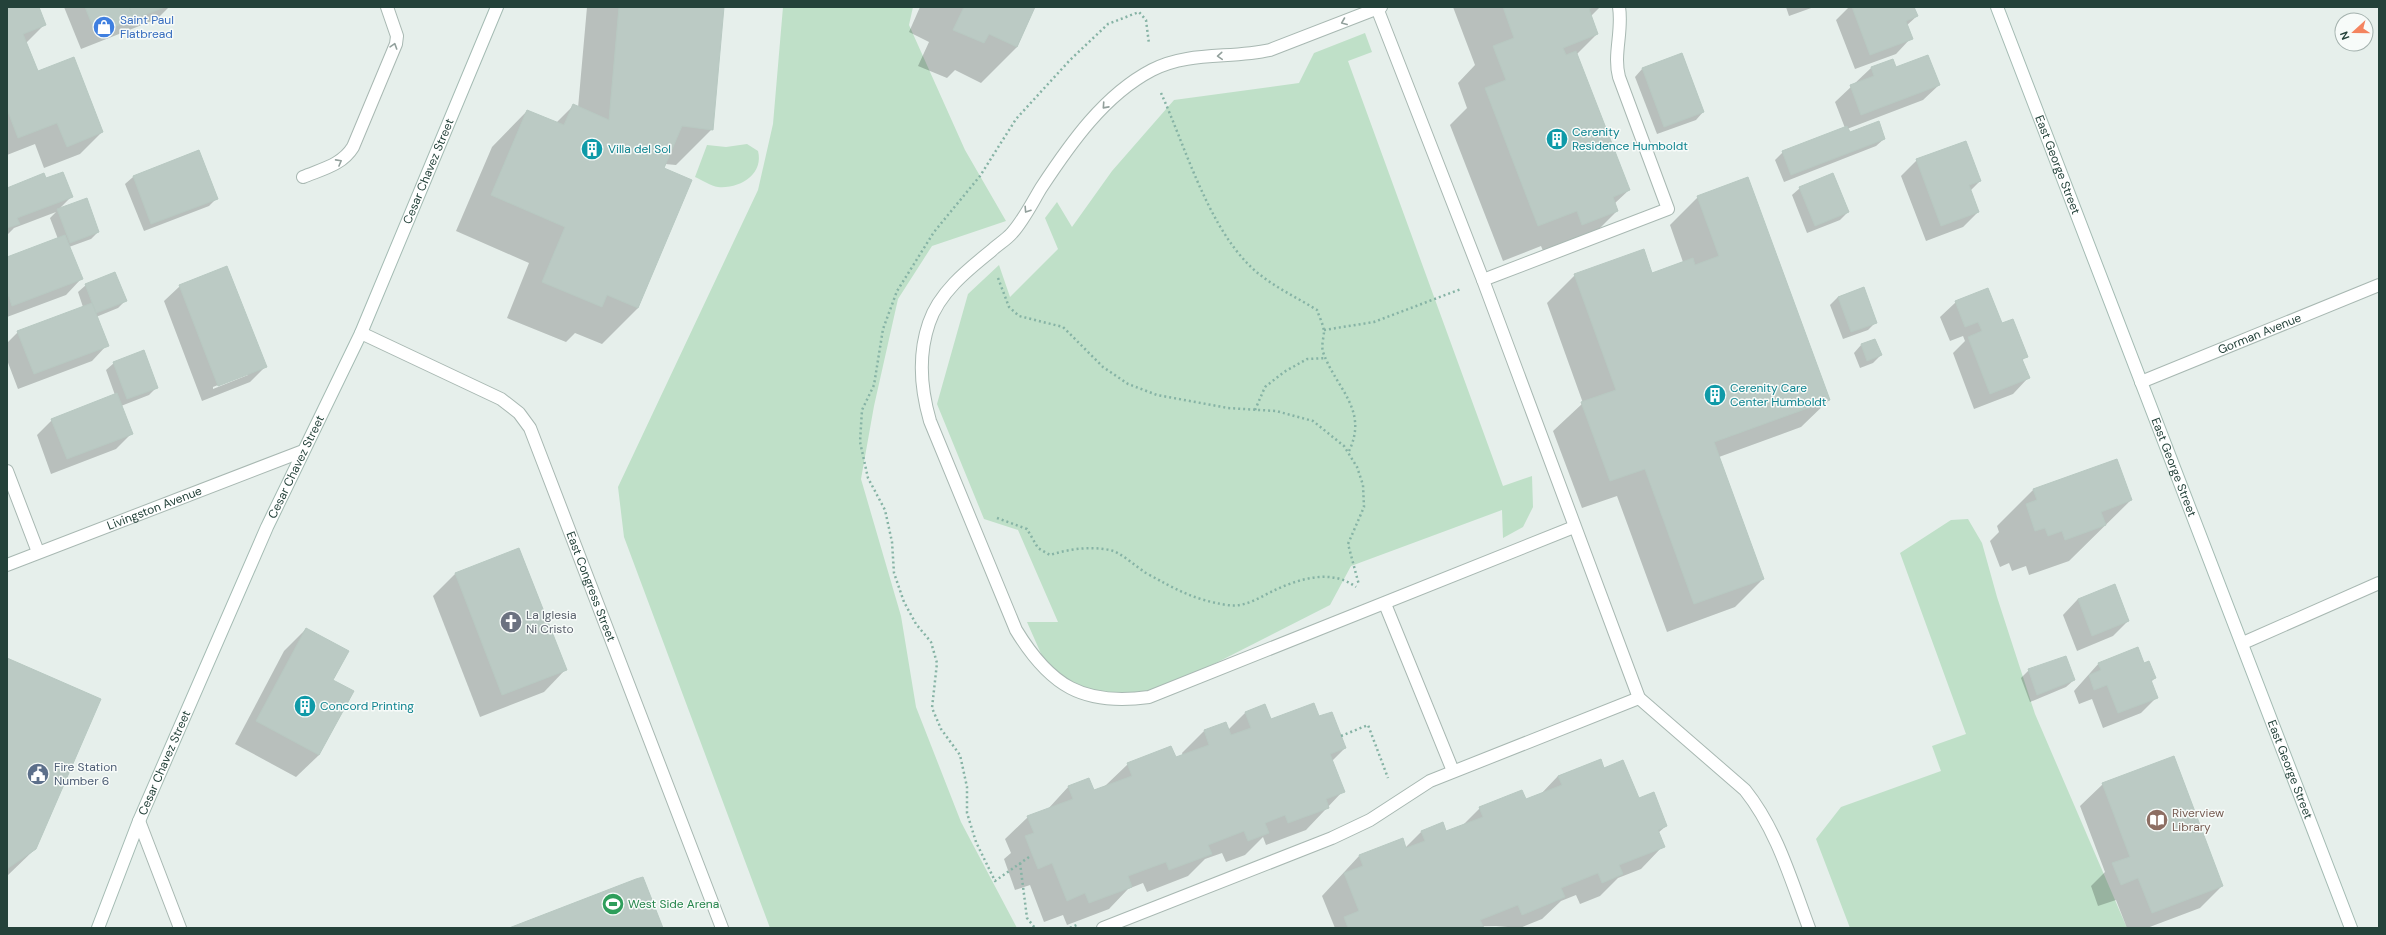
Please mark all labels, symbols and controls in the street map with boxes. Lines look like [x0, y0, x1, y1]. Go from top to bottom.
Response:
place label: Saint Paul Flatbread [120, 12, 174, 42]
north arrow [2334, 12, 2374, 52]
shop icon: Saint Paul Flatbread [91, 14, 117, 40]
one-way arrow [1341, 17, 1348, 25]
text: N [2337, 29, 2353, 42]
one-way arrow [389, 43, 398, 50]
one-way arrow [1217, 51, 1223, 60]
one-way arrow [1103, 101, 1110, 109]
street label: East George Street [2031, 113, 2084, 217]
street label: Cesar Chavez Street [399, 116, 458, 227]
place label: Cerenity Residence Humboldt [1572, 124, 1688, 154]
building icon: Cerenity Residence Humboldt [1544, 126, 1570, 152]
building icon: Villa del Sol [579, 136, 605, 162]
place label: Villa del Sol [608, 141, 671, 157]
one-way arrow [335, 159, 342, 166]
one-way arrow [1024, 206, 1032, 213]
street label: Gorman Avenue [2215, 309, 2304, 358]
place label: Cerenity Care Center Humboldt [1730, 380, 1827, 410]
building icon: Cerenity Care Center Humboldt [1702, 382, 1728, 408]
street label: Cesar Chavez Street [264, 412, 328, 521]
street label: East George Street [2148, 415, 2200, 519]
street label: Livingston Avenue [105, 483, 204, 534]
street label: East Congress Street [562, 529, 619, 644]
place label: La Iglesia Ni Cristo [526, 607, 576, 637]
church icon: La Iglesia Ni Cristo [498, 609, 524, 635]
building icon: Concord Printing [292, 693, 318, 719]
place label: Concord Printing [320, 698, 414, 714]
street label: Cesar Chavez Street [134, 708, 194, 818]
street label: East George Street [2264, 718, 2317, 822]
place label: Fire Station Number 6 [54, 759, 117, 789]
public building icon: Fire Station Number 6 [25, 761, 51, 787]
place label: Riverview Library [2172, 805, 2224, 835]
library icon: Riverview Library [2144, 807, 2170, 833]
sports icon: West Side Arena [600, 891, 626, 917]
place label: West Side Arena [628, 896, 719, 912]

